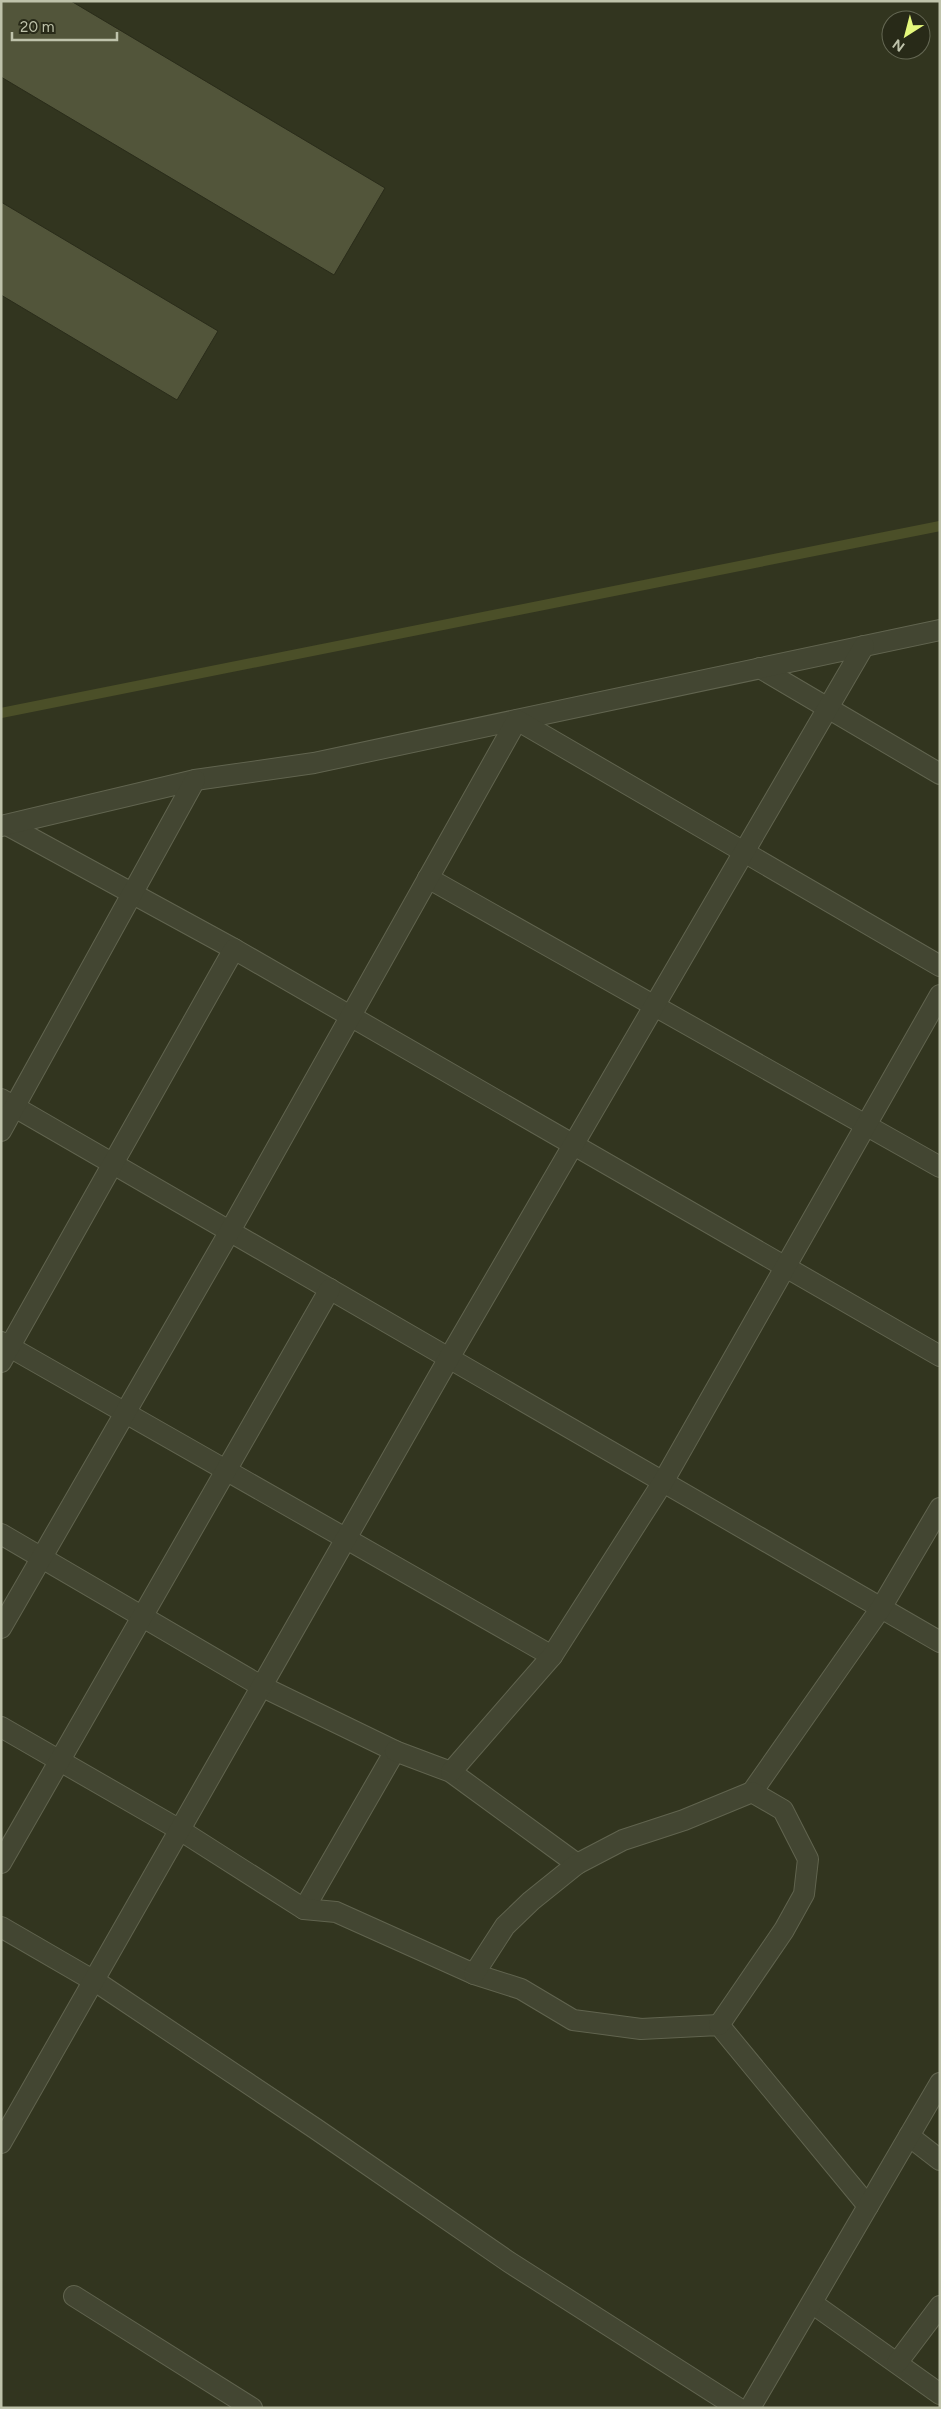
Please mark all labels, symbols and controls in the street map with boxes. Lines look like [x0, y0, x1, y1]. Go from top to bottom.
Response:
scale bar [12, 10, 118, 42]
north arrow [881, 10, 931, 60]
text: 20 m [20, 18, 54, 36]
text: N [889, 35, 908, 55]

